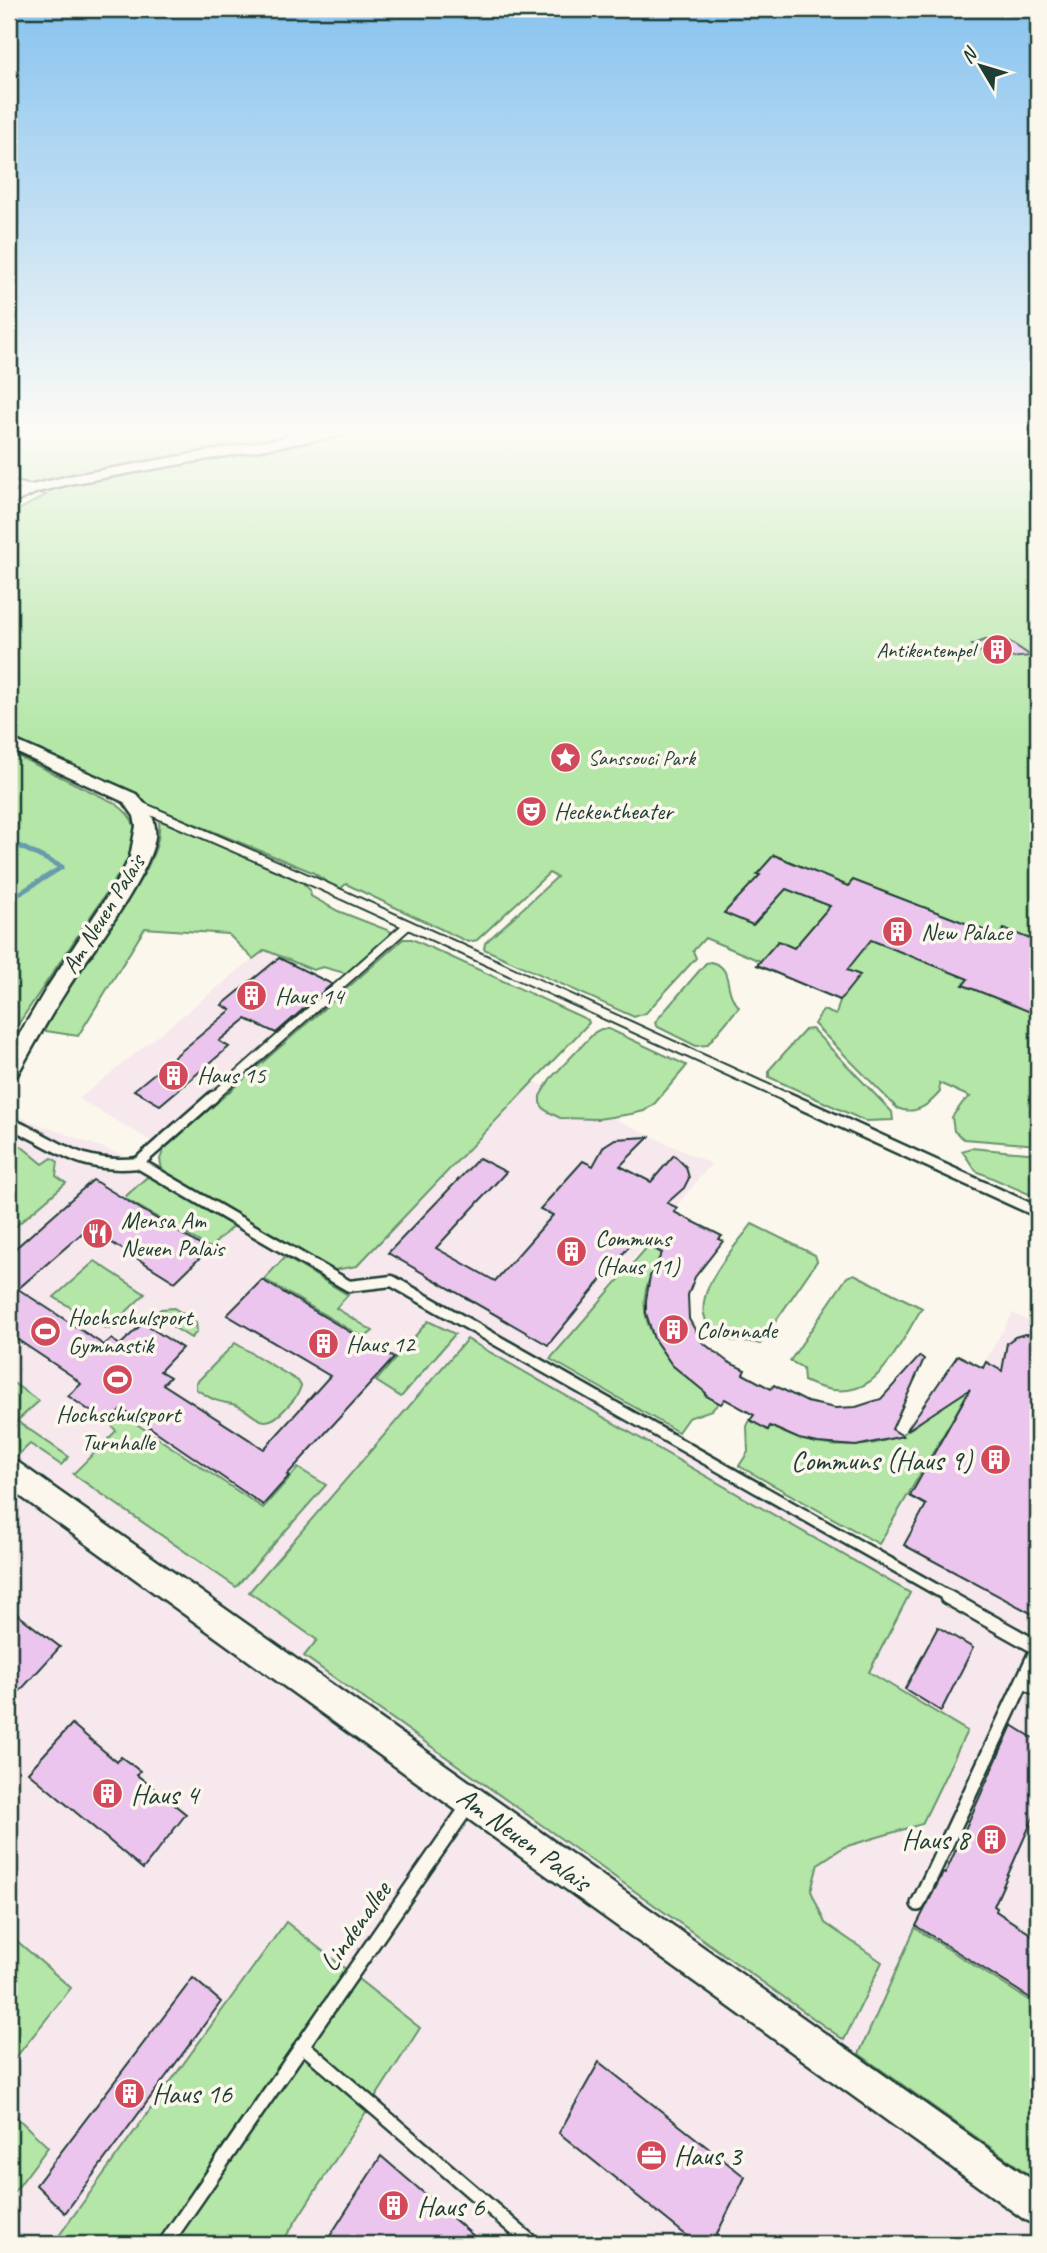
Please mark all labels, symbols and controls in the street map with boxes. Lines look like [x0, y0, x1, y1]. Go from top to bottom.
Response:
north arrow [946, 32, 1016, 102]
text: N [955, 42, 983, 68]
building icon: Antikentempel [981, 633, 1015, 667]
place label: Antikentempel [877, 637, 978, 663]
place icon: Sanssouci Park [548, 741, 582, 775]
place label: Sanssouci Park [588, 745, 696, 771]
theatre icon: Heckentheater [514, 794, 548, 828]
place label: Heckentheater [554, 796, 675, 826]
street label: Am Neuen Palais [55, 847, 153, 979]
building icon: New Palace [881, 915, 915, 949]
place label: New Palace [921, 917, 1014, 947]
building icon: Haus 14 [235, 979, 269, 1013]
place label: Haus 14 [275, 981, 346, 1011]
building icon: Haus 15 [157, 1058, 191, 1092]
place label: Haus 15 [197, 1060, 267, 1090]
place label: Mensa Am Neuen Palais [121, 1205, 226, 1263]
restaurant icon: Mensa Am Neuen Palais [81, 1217, 115, 1251]
place label: Communs (Haus 11) [595, 1223, 680, 1281]
building icon: Communs (Haus 11) [555, 1235, 589, 1269]
place label: Hochschulsport Gymnastik [68, 1302, 194, 1360]
building icon: Colonnade [656, 1313, 690, 1347]
sports icon: Hochschulsport Gymnastik [28, 1314, 62, 1348]
place label: Colonnade [696, 1315, 779, 1345]
building icon: Haus 12 [306, 1327, 340, 1361]
place label: Haus 12 [346, 1329, 417, 1359]
sports icon: Hochschulsport Turnhalle [101, 1363, 135, 1397]
place label: Hochschulsport Turnhalle [56, 1399, 182, 1457]
place label: Communs (Haus 9) [791, 1443, 974, 1478]
building icon: Communs (Haus 9) [978, 1443, 1012, 1477]
building icon: Haus 4 [91, 1777, 125, 1811]
place label: Haus 4 [131, 1777, 201, 1812]
street label: Am Neuen Palais [450, 1779, 600, 1901]
place label: Haus 8 [902, 1822, 971, 1857]
building icon: Haus 8 [975, 1822, 1009, 1856]
street label: Lindenallee [311, 1873, 400, 1978]
building icon: Haus 16 [112, 2076, 146, 2110]
place label: Haus 16 [152, 2076, 233, 2111]
office icon: Haus 3 [634, 2138, 668, 2172]
place label: Haus 3 [674, 2138, 744, 2173]
building icon: Haus 6 [377, 2189, 411, 2223]
place label: Haus 6 [417, 2189, 486, 2224]

